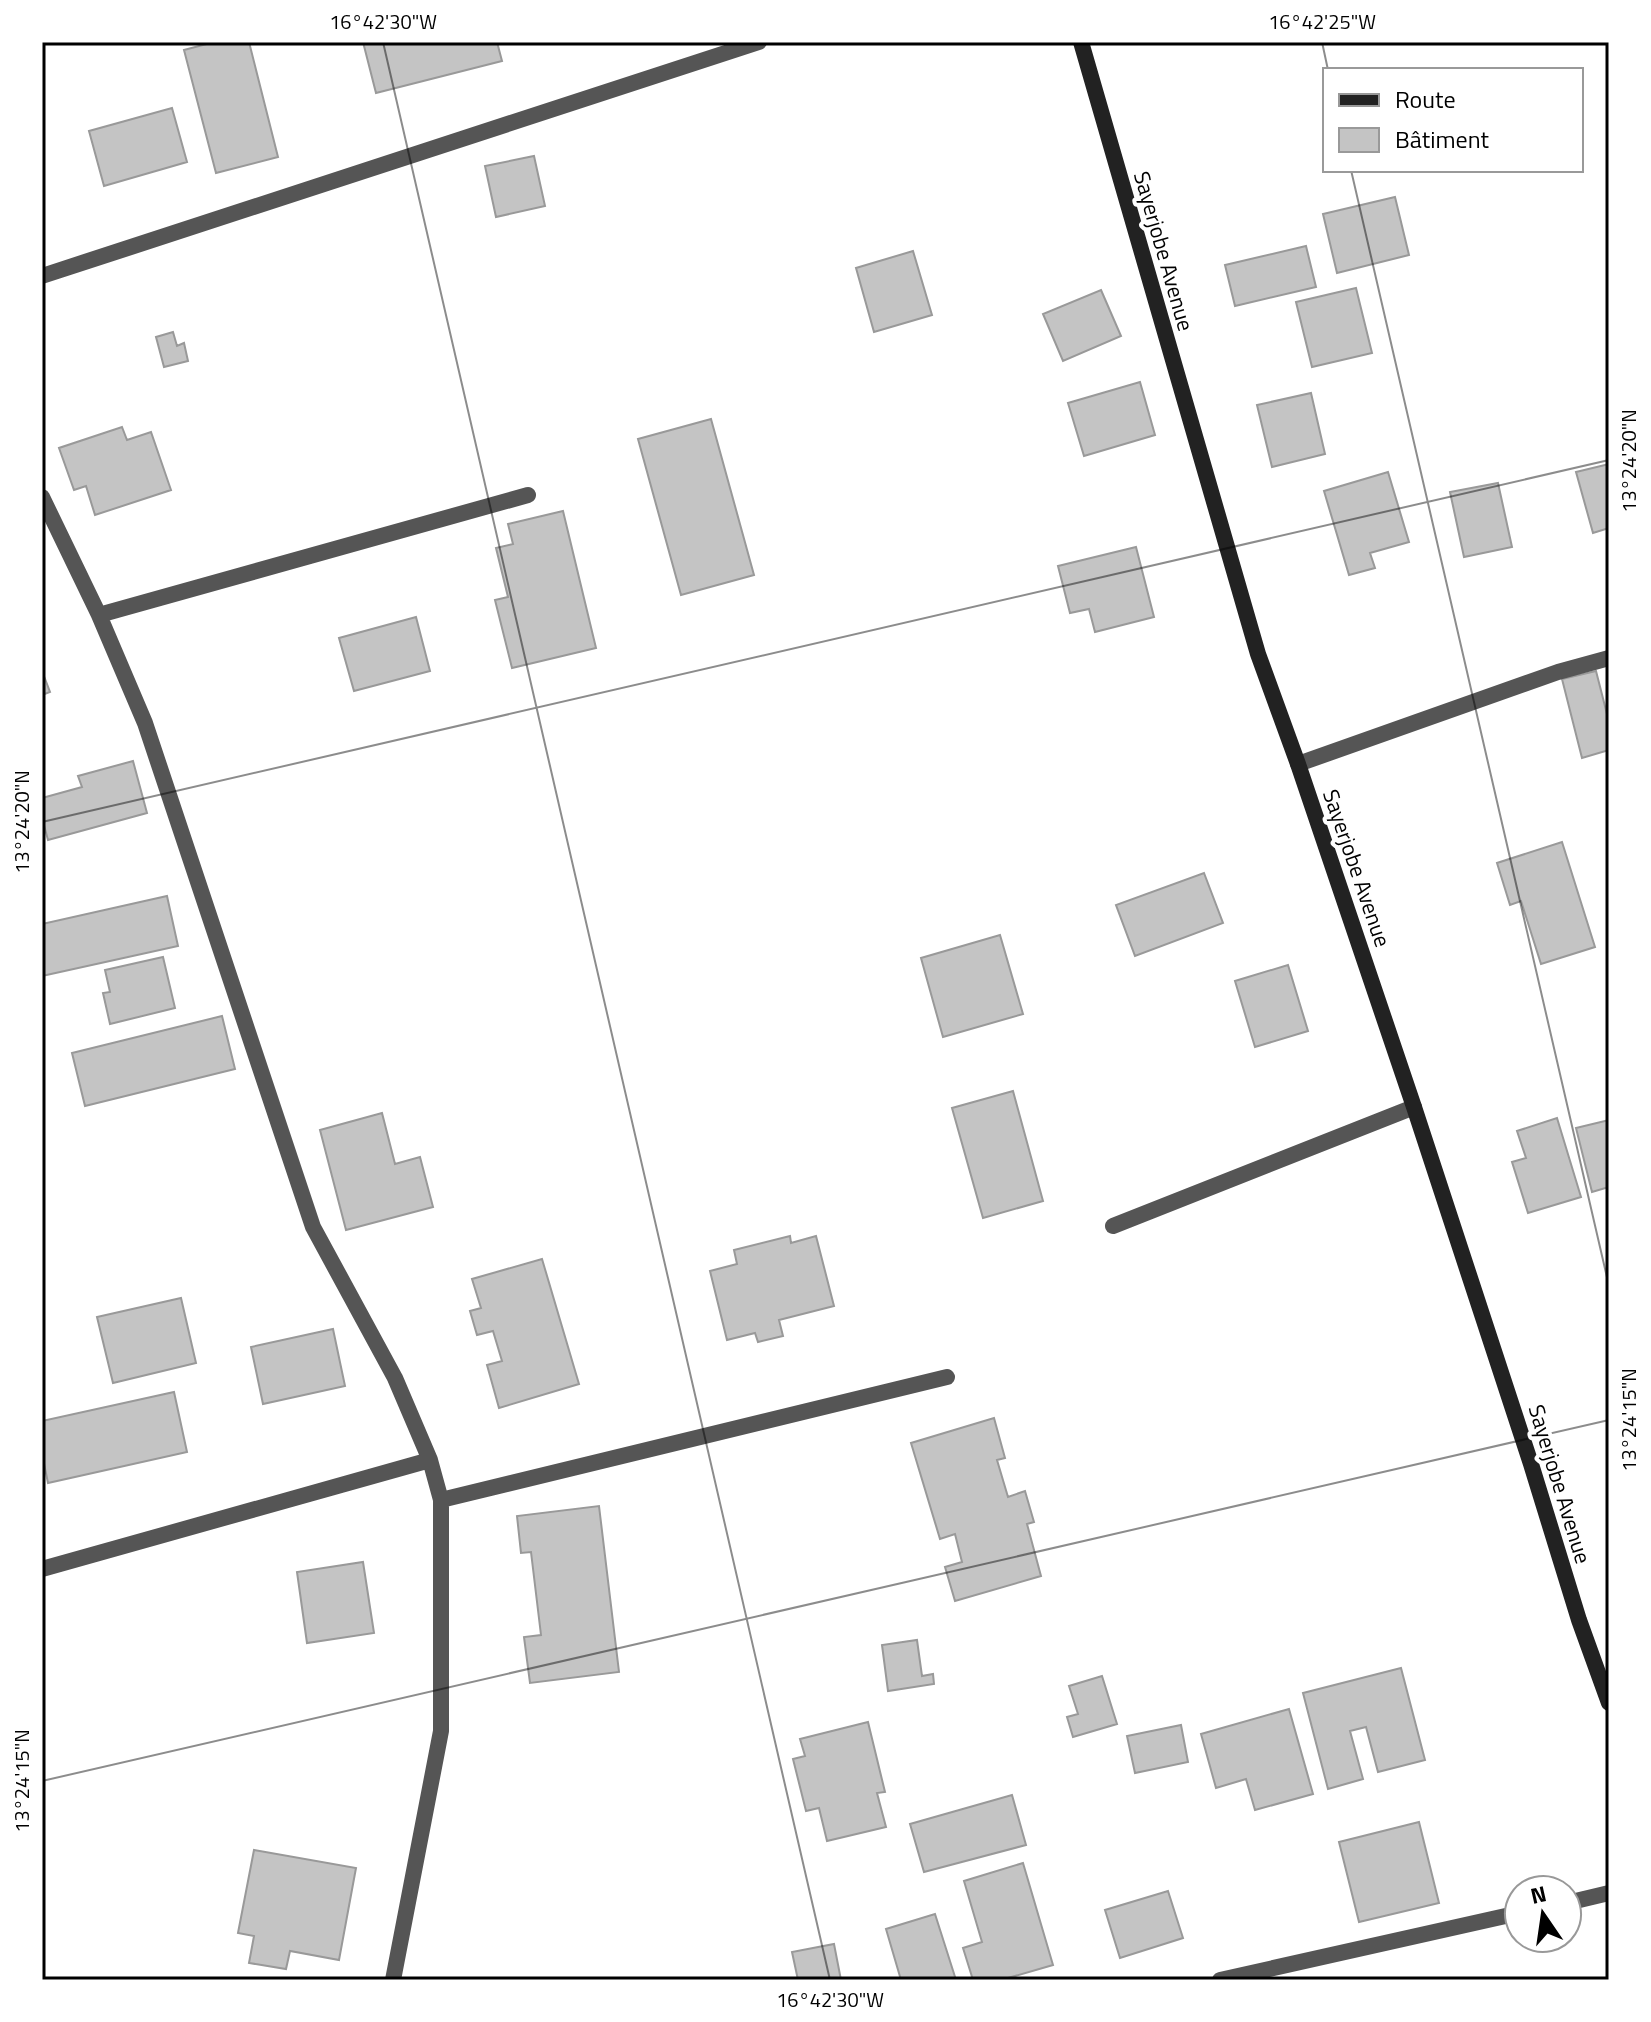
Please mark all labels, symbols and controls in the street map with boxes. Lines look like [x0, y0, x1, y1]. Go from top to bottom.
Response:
text: 16°42'30"W [329, 6, 437, 37]
text: 16°42'25"W [1268, 6, 1376, 37]
legend [1323, 68, 1583, 172]
text: Route [1395, 81, 1456, 117]
text: Bâtiment [1395, 121, 1489, 157]
street label: Sayerjobe Avenue [1125, 167, 1203, 335]
text: 13°24'20"N [1613, 409, 1644, 513]
text: 13°24'20"N [6, 770, 37, 874]
street label: Sayerjobe Avenue [1314, 785, 1400, 951]
text: 13°24'15"N [1613, 1368, 1644, 1472]
street label: Sayerjobe Avenue [1520, 1400, 1600, 1568]
text: 13°24'15"N [6, 1729, 37, 1833]
north arrow [1503, 1874, 1583, 1954]
text: N [1527, 1876, 1550, 1913]
text: 16°42'30"W [776, 1984, 884, 2015]

